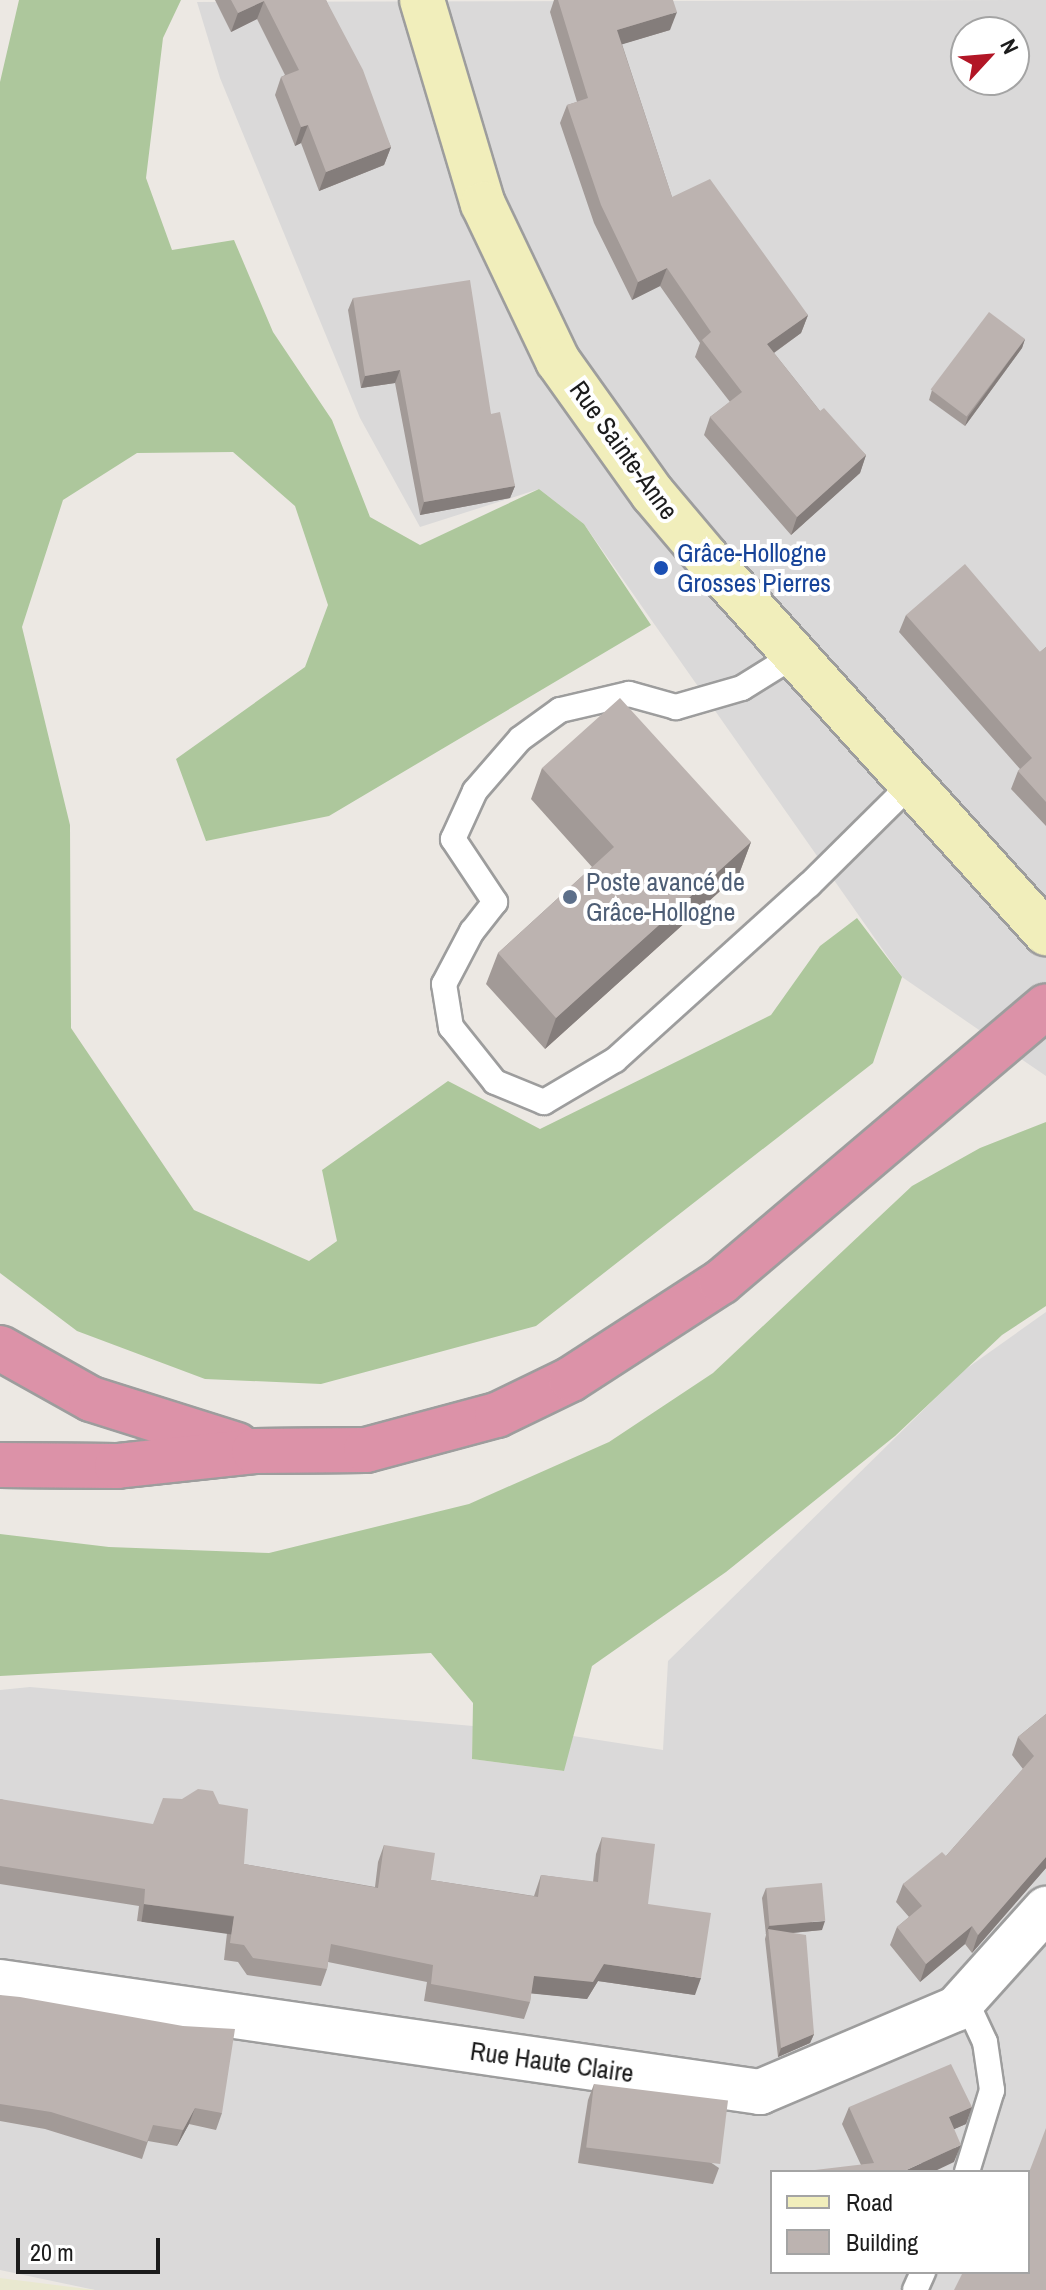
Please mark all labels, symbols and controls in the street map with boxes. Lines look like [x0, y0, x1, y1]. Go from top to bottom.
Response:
north arrow [950, 16, 1030, 96]
text: N [993, 34, 1026, 59]
street label: Rue Sainte-Anne [563, 375, 685, 525]
place label: Grâce-Hollogne Grosses Pierres [677, 537, 831, 598]
marker: Grâce-Hollogne Grosses Pierres [652, 559, 670, 577]
place label: Poste avancé de Grâce-Hollogne [586, 866, 745, 928]
marker: Poste avancé de Grâce-Hollogne [561, 888, 579, 906]
street label: Rue Haute Claire [468, 2035, 636, 2089]
legend [770, 2170, 1030, 2274]
text: Road [846, 2186, 893, 2218]
scale bar [20, 2222, 164, 2272]
text: Building [846, 2226, 918, 2258]
text: 20 m [30, 2236, 74, 2268]

